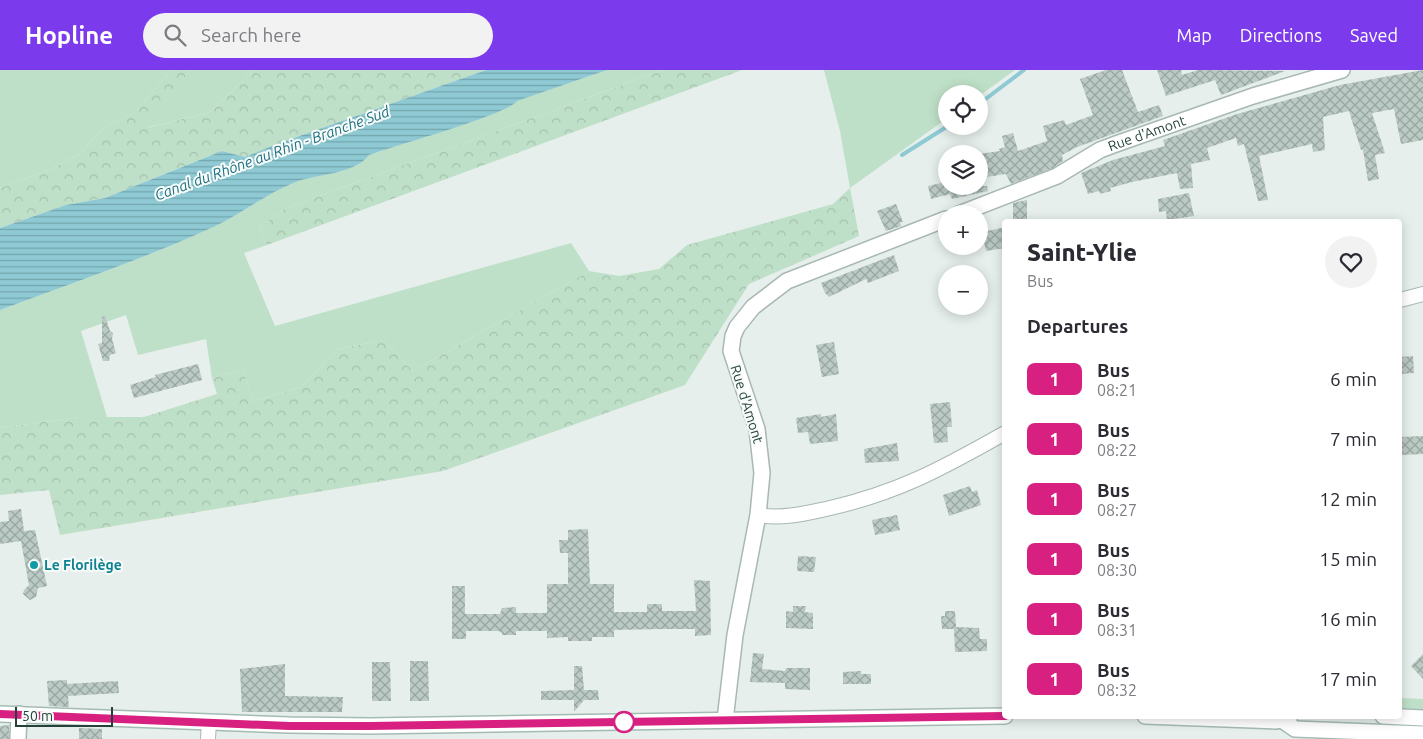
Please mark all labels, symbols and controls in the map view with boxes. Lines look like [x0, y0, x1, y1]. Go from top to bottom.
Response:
search box [143, 13, 493, 58]
icon: search [161, 21, 189, 49]
text: Hopline [25, 22, 113, 49]
text: Search here [201, 24, 301, 46]
text: Map [1176, 25, 1212, 45]
text: Directions [1240, 25, 1322, 45]
text: Saved [1350, 25, 1398, 45]
map controls [938, 85, 988, 315]
button: locate [938, 85, 988, 135]
water label: Canal du Rhône au Rhin - Branche Sud [152, 102, 392, 204]
street label: Rue d'Amont [1106, 112, 1188, 154]
button: layers [938, 145, 988, 195]
button: + [938, 205, 988, 255]
button: heart [1325, 236, 1377, 288]
text: Saint-Ylie [1027, 239, 1137, 266]
button: − [938, 265, 988, 315]
text: Bus [1027, 272, 1053, 290]
text: Departures [1027, 315, 1128, 337]
text: Bus [1097, 359, 1130, 381]
street label: Rue d'Amont [727, 363, 767, 446]
text: 6 min [1330, 368, 1377, 390]
text: 1 [1049, 369, 1060, 389]
text: 08:21 [1097, 381, 1137, 399]
text: Bus [1097, 419, 1130, 441]
text: 7 min [1330, 428, 1377, 450]
text: 1 [1049, 429, 1060, 449]
text: 08:22 [1097, 441, 1137, 459]
text: Bus [1097, 479, 1130, 501]
text: 12 min [1319, 488, 1377, 510]
text: 1 [1049, 489, 1060, 509]
text: 08:27 [1097, 501, 1137, 519]
text: Bus [1097, 539, 1130, 561]
text: 15 min [1319, 548, 1377, 570]
text: 1 [1049, 549, 1060, 569]
place label: Le Florilège [44, 557, 122, 573]
marker: Le Florilège [28, 559, 40, 571]
text: 08:30 [1097, 561, 1137, 579]
text: Bus [1097, 599, 1130, 621]
text: 16 min [1319, 608, 1377, 630]
text: 1 [1049, 609, 1060, 629]
text: 08:31 [1097, 621, 1137, 639]
text: Bus [1097, 659, 1130, 681]
text: 17 min [1319, 668, 1377, 690]
text: 1 [1049, 669, 1060, 689]
text: 08:32 [1097, 681, 1137, 699]
scale bar [15, 704, 112, 727]
text: 50 m [22, 708, 53, 724]
unlabelled marker [613, 711, 635, 733]

